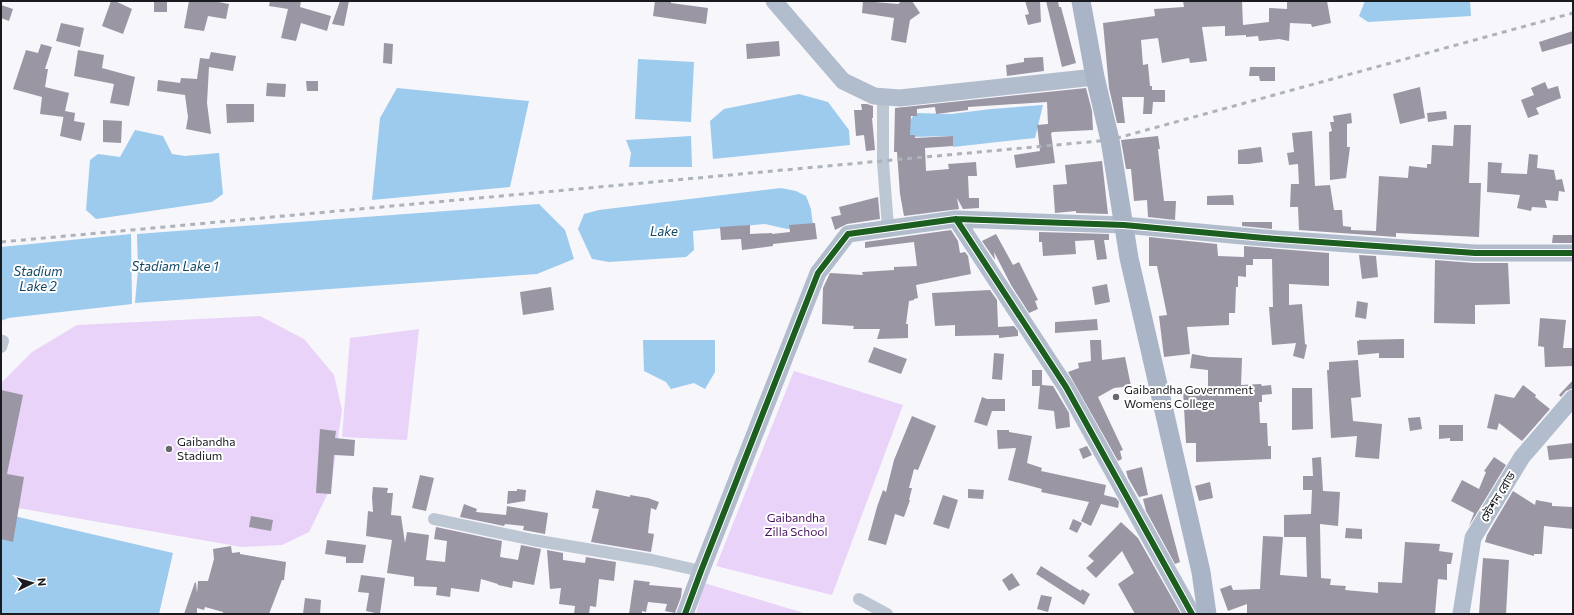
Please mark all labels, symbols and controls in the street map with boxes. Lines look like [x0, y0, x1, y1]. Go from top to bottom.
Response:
water label: Lake [650, 223, 678, 239]
water label: Stadiam Lake 1 [132, 258, 219, 274]
water label: Stadium Lake 2 [13, 263, 63, 294]
place label: Gaibandha Government Womens College [1124, 382, 1253, 410]
marker: Gaibandha Government Womens College [1111, 392, 1121, 402]
place label: Gaibandha Stadium [177, 434, 236, 462]
marker: Gaibandha Stadium [164, 444, 174, 454]
street label: স্টেশন রোড [1477, 468, 1518, 524]
park label: Gaibandha Zilla School [764, 510, 828, 538]
north arrow [12, 563, 52, 603]
text: N [36, 577, 49, 587]

